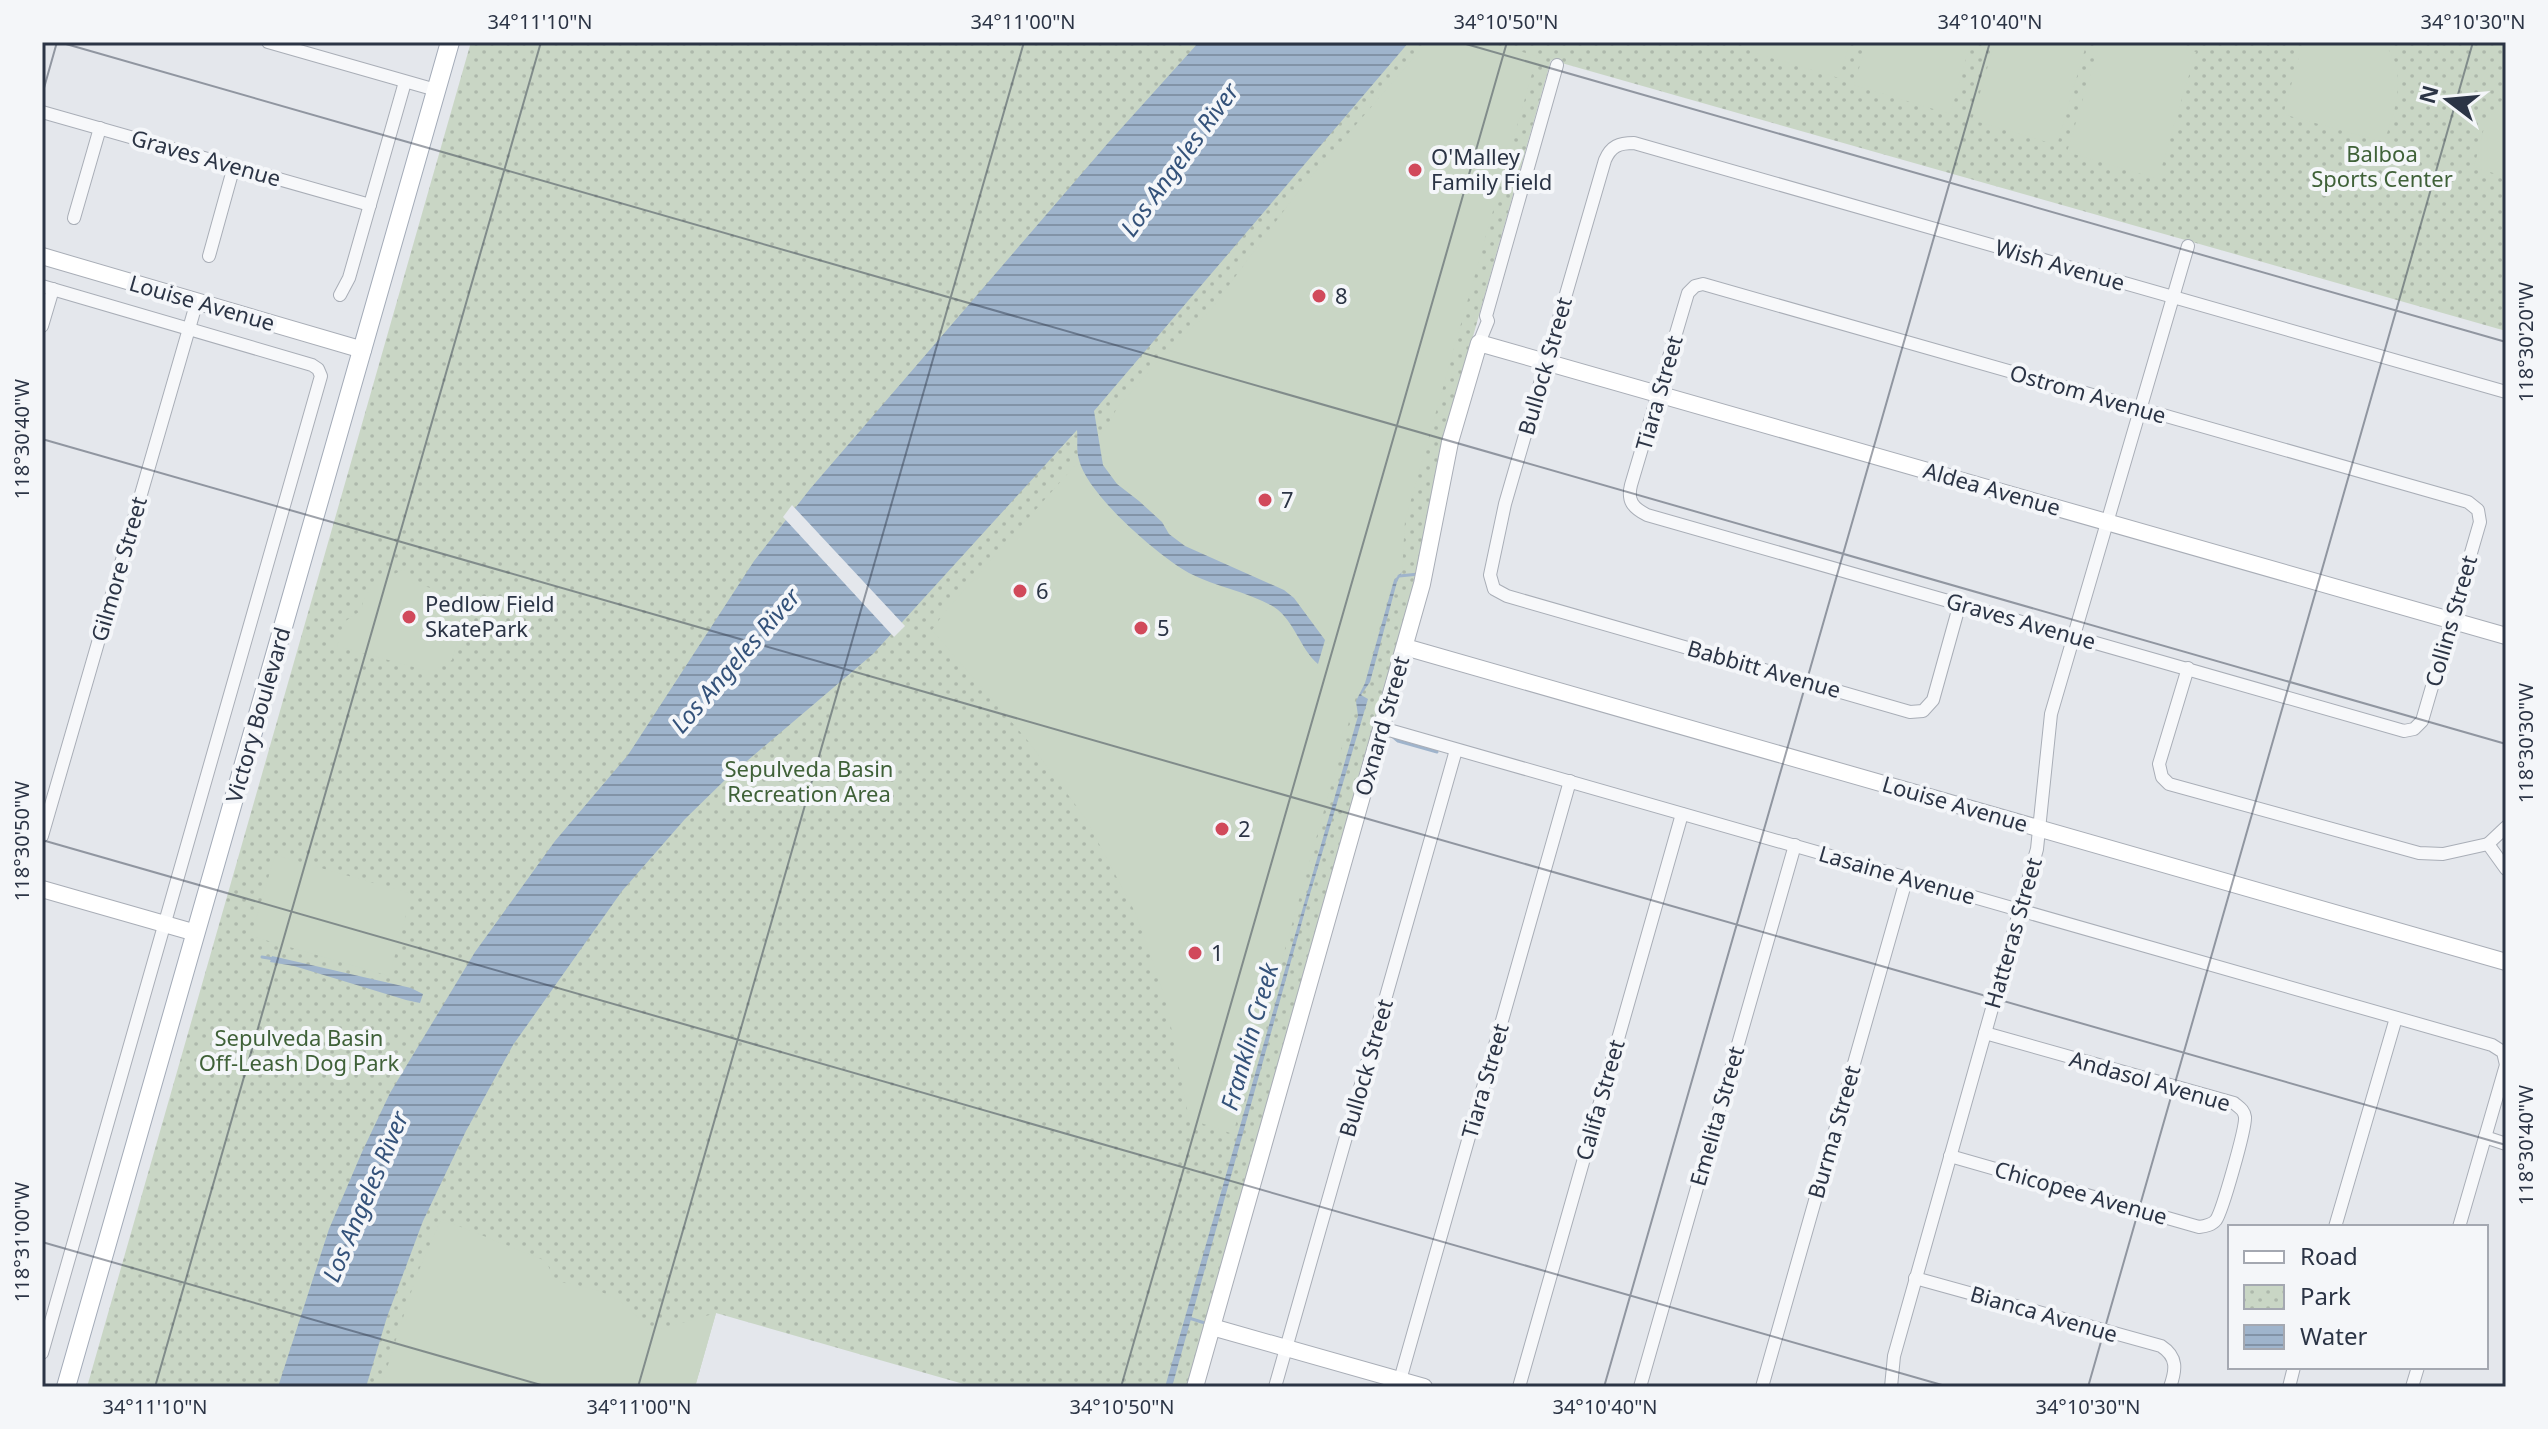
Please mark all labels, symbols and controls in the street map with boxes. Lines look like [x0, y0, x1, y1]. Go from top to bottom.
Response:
text: 34°11'10"N [487, 8, 593, 35]
text: 34°11'00"N [970, 8, 1076, 35]
text: 34°10'50"N [1453, 8, 1559, 35]
text: 34°10'40"N [1937, 8, 2043, 35]
text: 34°10'30"N [2420, 8, 2526, 35]
north arrow [2408, 60, 2488, 140]
water label: Los Angeles River [1112, 75, 1247, 243]
text: N [2411, 81, 2445, 107]
street label: Graves Avenue [128, 121, 284, 193]
park label: Balboa Sports Center [2311, 138, 2453, 193]
place label: O'Malley Family Field [1431, 141, 1552, 196]
marker: O'Malley Family Field [1406, 161, 1424, 179]
street label: Wish Avenue [1992, 231, 2128, 297]
street label: Louise Avenue [126, 267, 279, 337]
place label: 8 [1335, 280, 1348, 310]
text: 118°30'20"W [2512, 281, 2539, 402]
marker: 8 [1310, 287, 1328, 305]
street label: Bullock Street [1510, 293, 1578, 438]
street label: Tiara Street [1627, 332, 1689, 454]
street label: Ostrom Avenue [2007, 356, 2170, 430]
text: 118°30'40"W [8, 378, 35, 499]
street label: Aldea Avenue [1920, 454, 2064, 522]
place label: 7 [1281, 484, 1294, 514]
marker: 7 [1256, 491, 1274, 509]
street label: Gilmore Street [83, 493, 153, 645]
street label: Collins Street [2417, 551, 2483, 690]
place label: 6 [1036, 575, 1049, 605]
water label: Los Angeles River [663, 579, 808, 740]
marker: 6 [1011, 582, 1029, 600]
street label: Graves Avenue [1943, 584, 2099, 656]
place label: Pedlow Field SkatePark [425, 588, 555, 643]
marker: Pedlow Field SkatePark [400, 608, 418, 626]
place label: 5 [1157, 612, 1170, 642]
marker: 5 [1132, 619, 1150, 637]
street label: Victory Boulevard [218, 623, 296, 806]
street label: Babbitt Avenue [1684, 632, 1844, 704]
street label: Oxnard Street [1347, 652, 1415, 799]
text: 118°30'30"W [2512, 682, 2539, 803]
park label: Sepulveda Basin Recreation Area [725, 753, 893, 808]
street label: Louise Avenue [1879, 768, 2032, 838]
text: 118°30'50"W [8, 780, 35, 901]
place label: 2 [1238, 813, 1251, 843]
marker: 2 [1213, 820, 1231, 838]
street label: Lasaine Avenue [1816, 837, 1979, 911]
street label: Hatteras Street [1976, 854, 2048, 1012]
place label: 1 [1211, 937, 1224, 967]
marker: 1 [1186, 944, 1204, 962]
water label: Franklin Creek [1212, 958, 1286, 1114]
street label: Bullock Street [1331, 995, 1399, 1140]
street label: Tiara Street [1453, 1020, 1515, 1142]
park label: Sepulveda Basin Off-Leash Dog Park [199, 1022, 400, 1077]
street label: Califa Street [1567, 1036, 1631, 1164]
street label: Emelita Street [1682, 1042, 1750, 1189]
street label: Andasol Avenue [2066, 1043, 2234, 1117]
street label: Burma Street [1800, 1062, 1866, 1202]
text: 118°30'40"W [2512, 1084, 2539, 1205]
water label: Los Angeles River [314, 1105, 416, 1287]
street label: Chicopee Avenue [1991, 1153, 2171, 1231]
text: 118°31'00"W [8, 1181, 35, 1302]
legend [2228, 1225, 2488, 1369]
text: Road [2300, 1239, 2358, 1272]
street label: Bianca Avenue [1967, 1278, 2121, 1348]
text: Park [2300, 1279, 2351, 1312]
text: Water [2300, 1319, 2368, 1352]
text: 34°11'10"N [102, 1393, 208, 1420]
text: 34°11'00"N [586, 1393, 692, 1420]
text: 34°10'50"N [1069, 1393, 1175, 1420]
text: 34°10'40"N [1552, 1393, 1658, 1420]
text: 34°10'30"N [2035, 1393, 2141, 1420]

